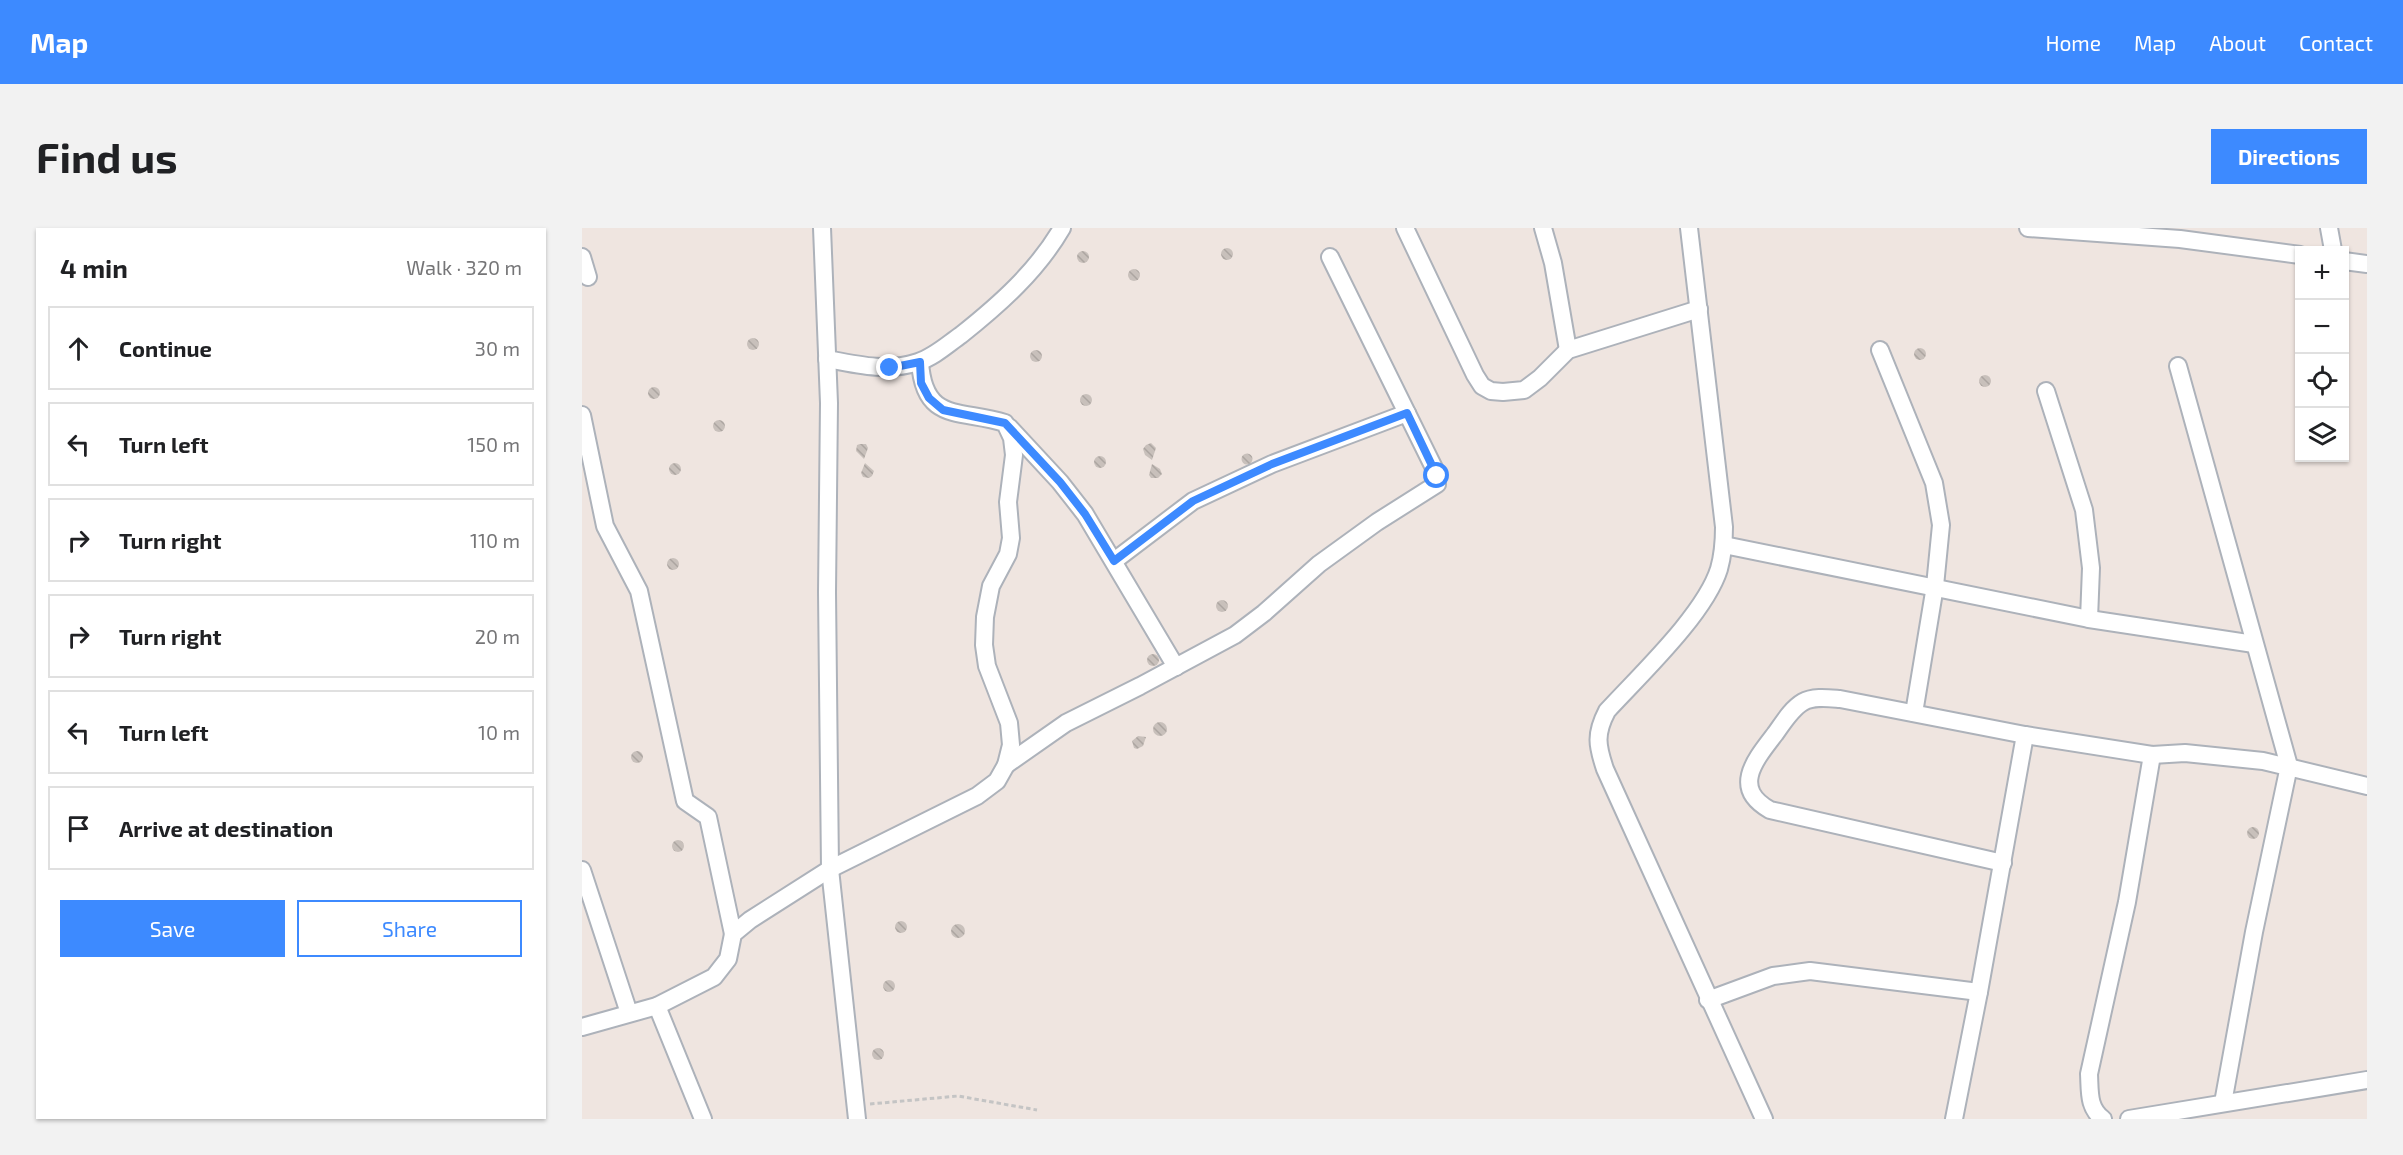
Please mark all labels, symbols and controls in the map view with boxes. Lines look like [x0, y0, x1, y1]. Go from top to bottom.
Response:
text: Map [30, 25, 88, 59]
text: Home [2045, 30, 2101, 55]
text: Map [2134, 30, 2176, 55]
text: About [2209, 30, 2266, 55]
text: Contact [2299, 30, 2373, 55]
button: Directions [2211, 129, 2367, 184]
text: Find us [36, 131, 178, 181]
map controls [2295, 246, 2349, 462]
button: + [2295, 246, 2349, 300]
text: 4 min [60, 252, 128, 283]
text: Walk · 320 m [406, 255, 522, 279]
button: − [2295, 300, 2349, 354]
icon: ahead [62, 332, 95, 365]
text: Continue [119, 335, 212, 361]
text: 30 m [475, 336, 520, 360]
route end [876, 354, 902, 380]
button: locate [2295, 354, 2349, 408]
button: layers [2295, 408, 2349, 462]
icon: left [62, 428, 95, 461]
text: Turn left [119, 431, 208, 457]
text: 150 m [467, 432, 520, 456]
route start [1423, 462, 1449, 488]
icon: right [62, 524, 95, 557]
text: Turn right [119, 527, 221, 553]
text: 110 m [470, 528, 520, 552]
icon: right [62, 620, 95, 653]
text: Turn right [119, 623, 221, 649]
text: 20 m [475, 624, 520, 648]
icon: left [62, 716, 95, 749]
text: Turn left [119, 719, 208, 745]
text: 10 m [478, 720, 520, 744]
icon: arrive [62, 812, 95, 845]
text: Arrive at destination [119, 815, 333, 841]
button: Save [60, 900, 285, 957]
button: Share [297, 900, 522, 957]

